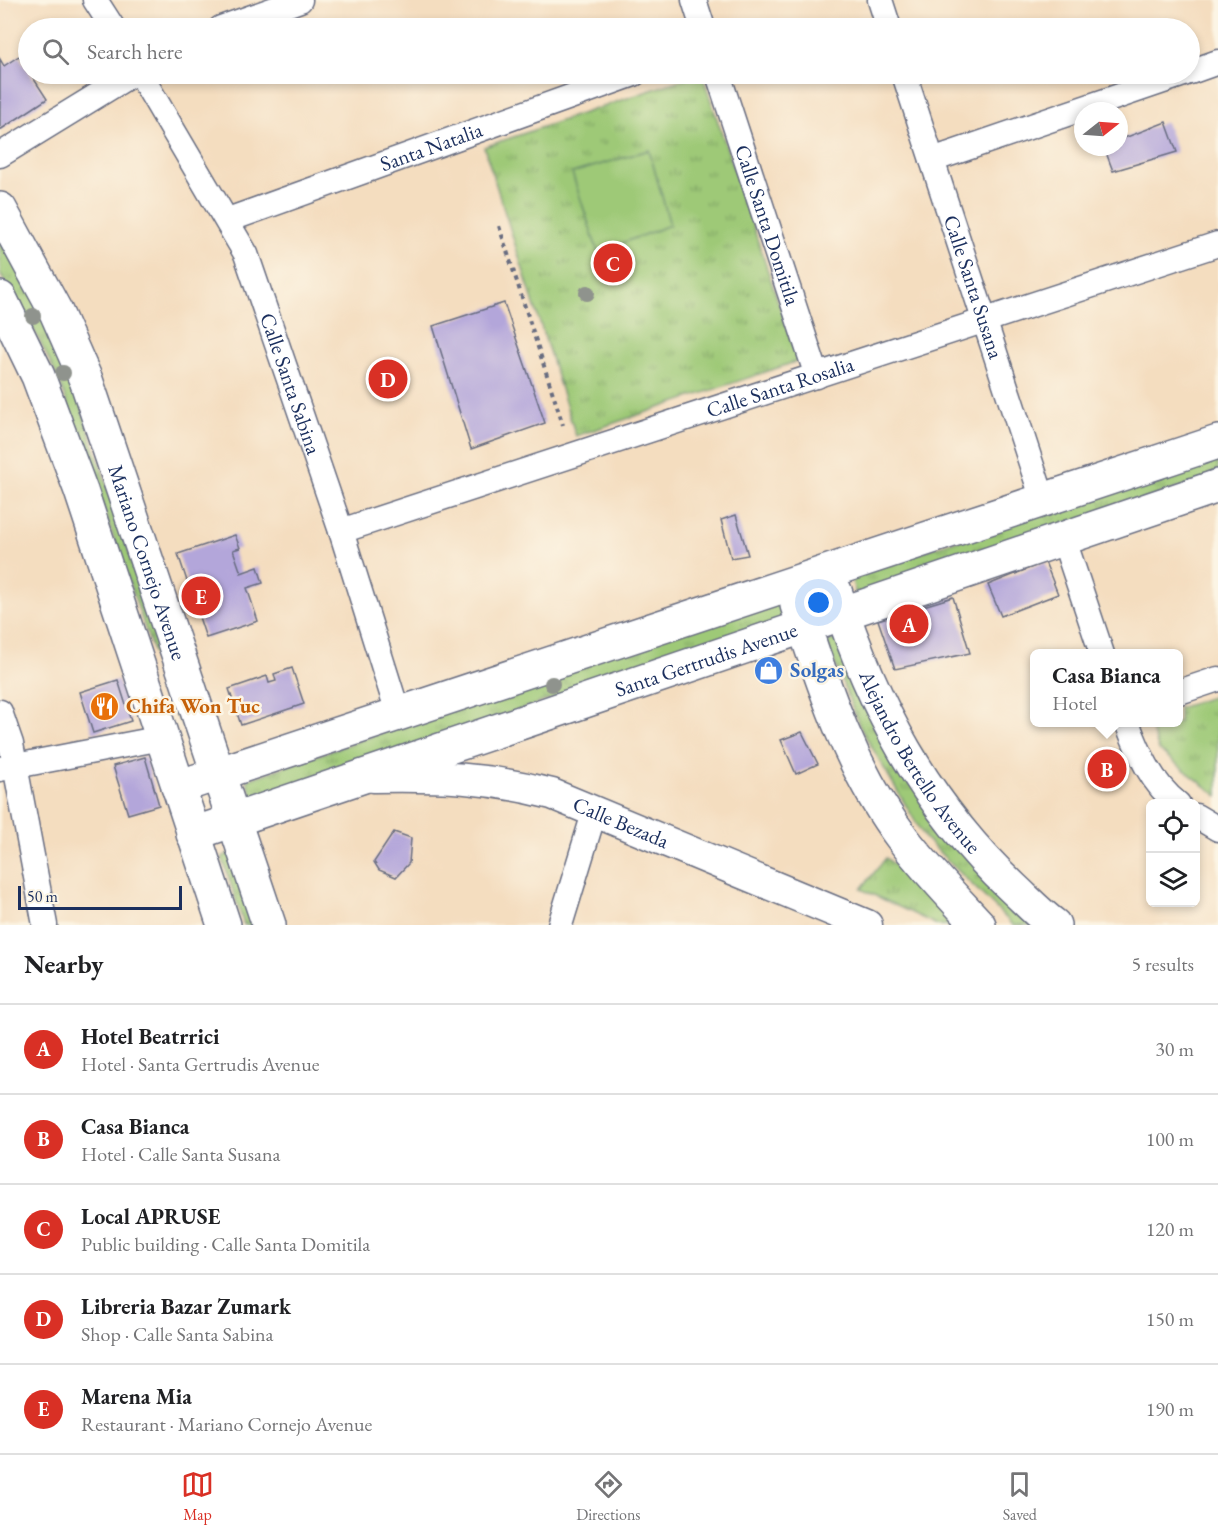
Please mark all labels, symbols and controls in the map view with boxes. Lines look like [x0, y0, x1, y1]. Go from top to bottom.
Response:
search box [18, 18, 1200, 84]
icon: search [39, 35, 72, 68]
text: Search here [87, 37, 182, 66]
north arrow [1074, 102, 1128, 156]
street label: Santa Natalia [376, 115, 487, 177]
street label: Calle Santa Domitila [729, 141, 807, 309]
street label: Calle Santa Susana [938, 211, 1010, 363]
pin: C [594, 240, 632, 286]
street label: Calle Santa Sabina [254, 309, 328, 458]
street label: Calle Santa Rosalia [703, 350, 858, 424]
pin: D [368, 356, 408, 401]
street label: Mariano Cornejo Avenue [102, 461, 193, 663]
pin: E [182, 574, 220, 618]
your location [804, 588, 833, 617]
pin: A [890, 602, 928, 646]
street label: Santa Gertrudis Avenue [611, 616, 801, 703]
popup [1030, 649, 1183, 727]
shop icon: Solgas [753, 654, 785, 686]
place label: Solgas [790, 656, 844, 683]
text: Casa Bianca [1052, 661, 1161, 690]
street label: Alejandro Bertello Avenue [853, 665, 987, 859]
restaurant icon: Chifa Won Tuc [89, 690, 121, 722]
text: Hotel [1052, 690, 1097, 716]
place label: Chifa Won Tuc [126, 692, 260, 719]
pin: B [1088, 746, 1126, 792]
street label: Calle Bezada [569, 790, 674, 854]
map controls [1146, 799, 1200, 907]
button: locate [1146, 799, 1200, 853]
button: layers [1146, 853, 1200, 907]
scale bar [18, 883, 182, 911]
text: 50 m [27, 886, 58, 907]
text: Nearby [24, 947, 104, 981]
text: 5 results [1131, 951, 1194, 977]
text: Hotel Beatrrici [81, 1022, 220, 1051]
text: A [36, 1036, 51, 1062]
text: 30 m [1155, 1036, 1194, 1062]
text: Hotel · Santa Gertrudis Avenue [81, 1051, 320, 1077]
text: Casa Bianca [81, 1112, 189, 1141]
text: B [37, 1126, 50, 1152]
text: 100 m [1146, 1126, 1194, 1152]
text: Hotel · Calle Santa Susana [81, 1141, 280, 1167]
text: Local APRUSE [81, 1202, 220, 1231]
text: C [36, 1216, 51, 1242]
text: 120 m [1146, 1216, 1194, 1242]
text: Public building · Calle Santa Domitila [81, 1231, 370, 1257]
text: Libreria Bazar Zumark [81, 1292, 291, 1321]
text: D [36, 1306, 51, 1332]
text: 150 m [1146, 1306, 1194, 1332]
text: Shop · Calle Santa Sabina [81, 1321, 274, 1347]
text: Marena Mia [81, 1382, 192, 1411]
text: E [38, 1396, 49, 1422]
text: 190 m [1146, 1396, 1194, 1422]
text: Restaurant · Mariano Cornejo Avenue [81, 1411, 372, 1437]
tab: Map [181, 1468, 214, 1525]
tab: Directions [576, 1468, 641, 1525]
tab: Saved [1003, 1468, 1037, 1525]

